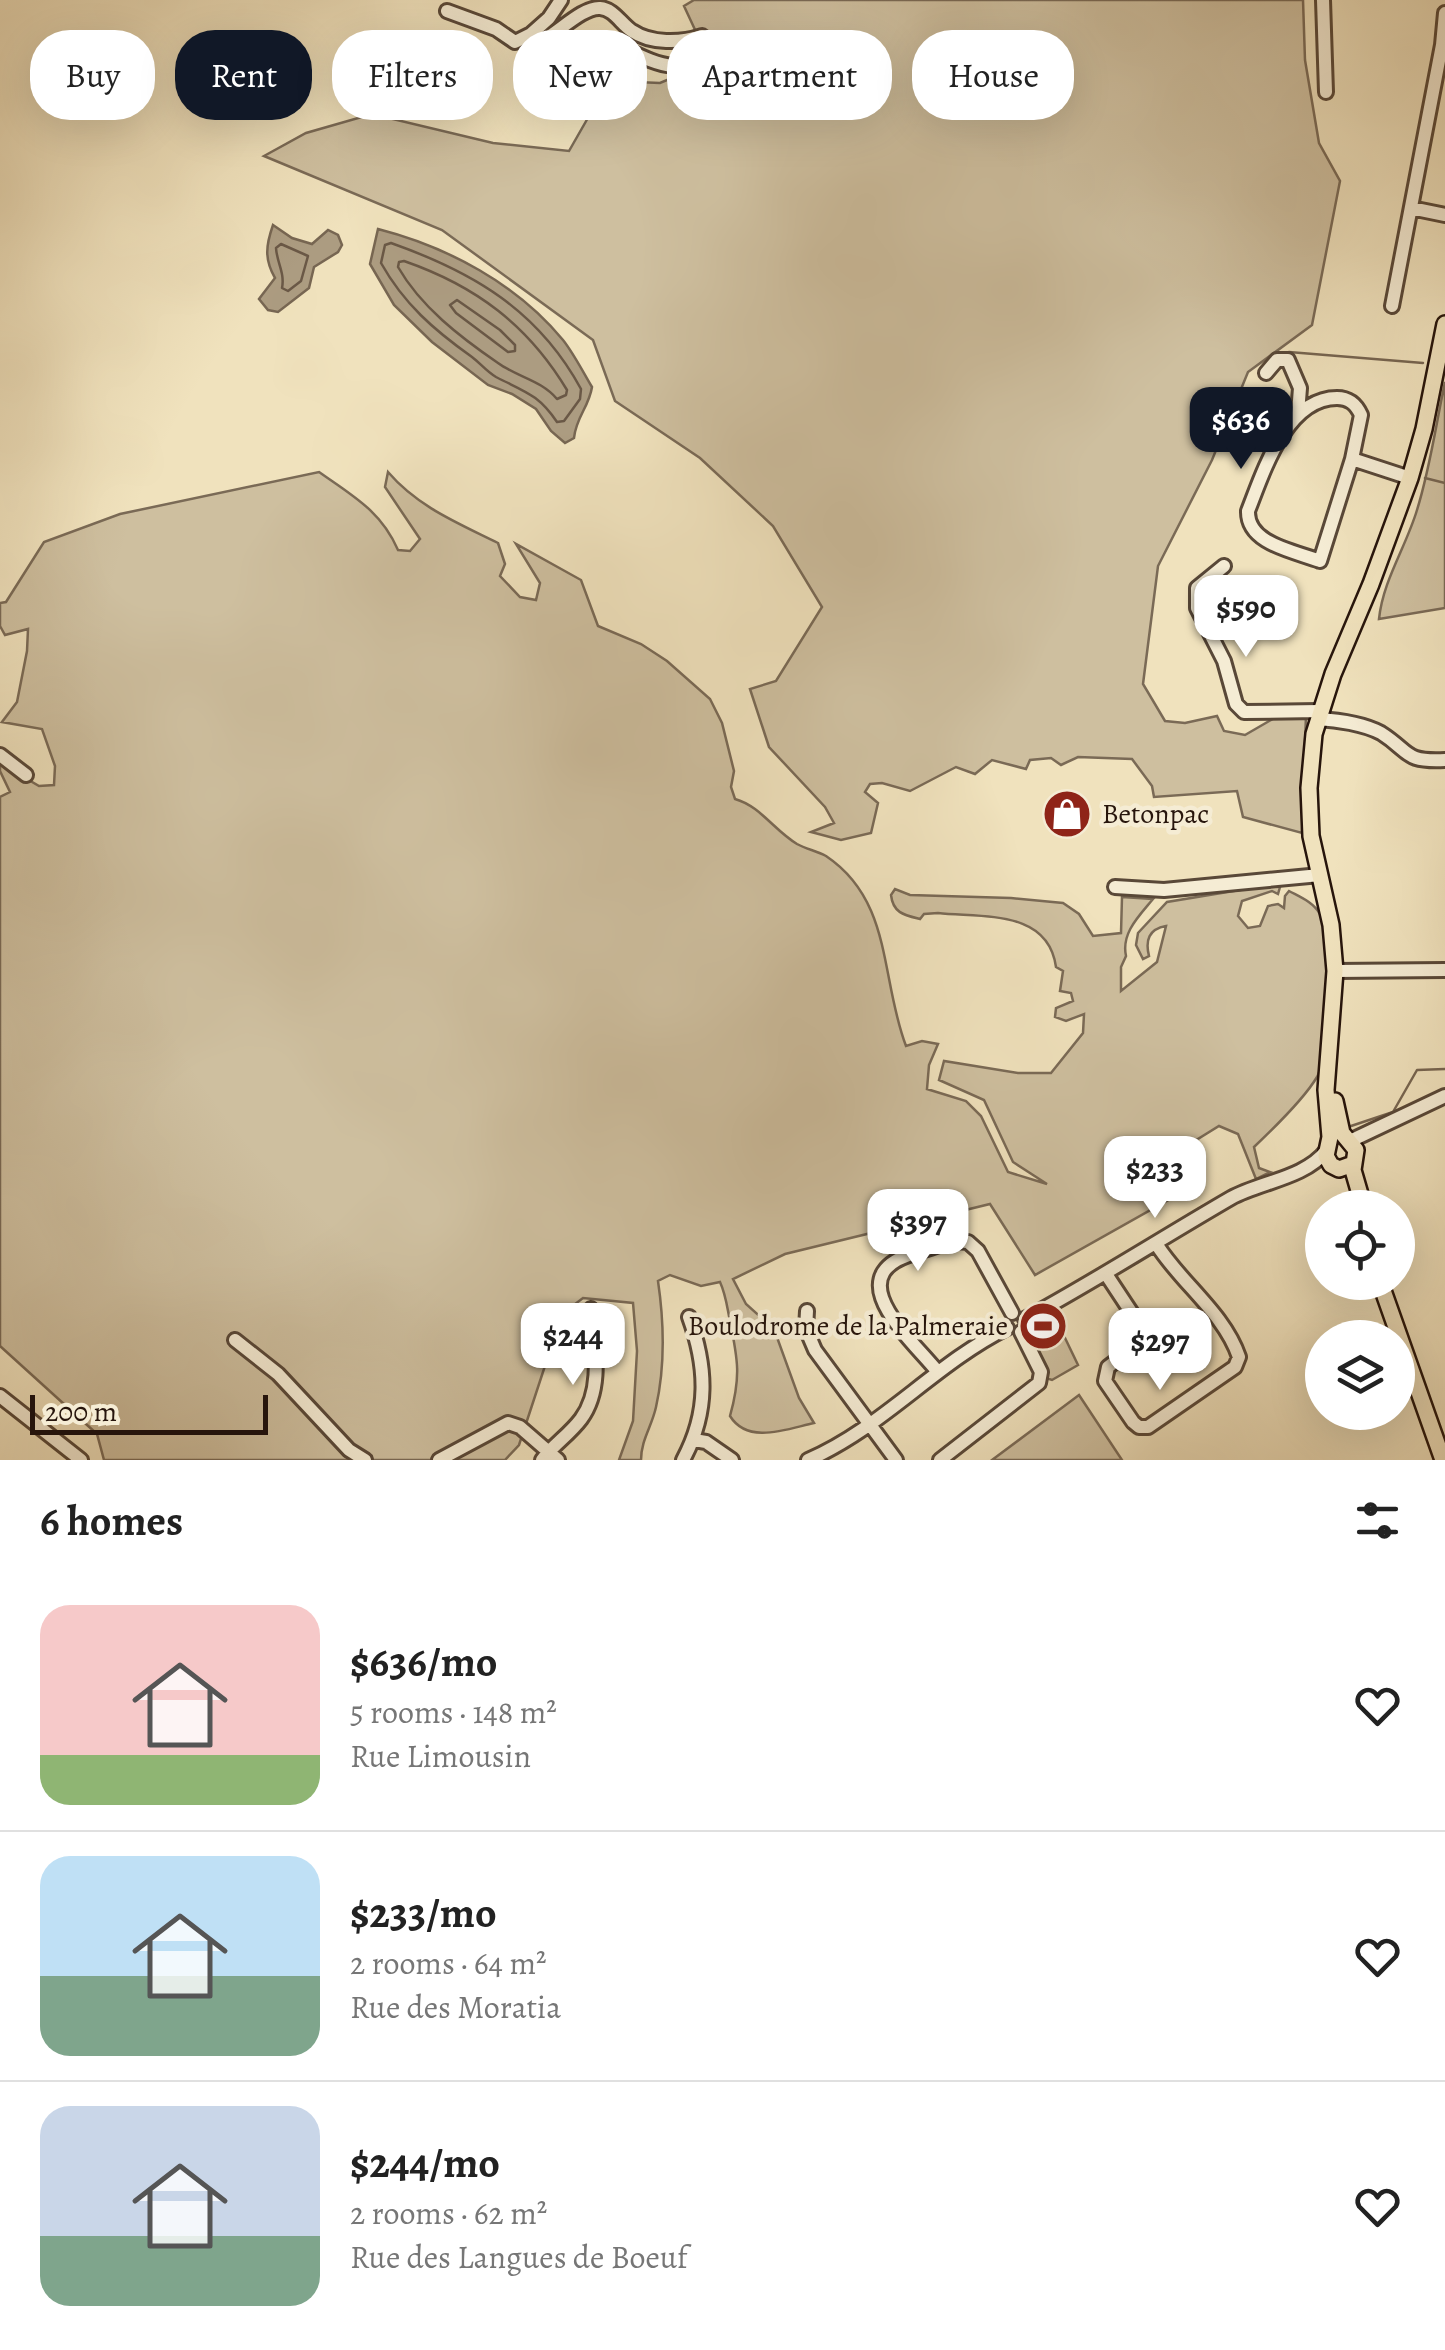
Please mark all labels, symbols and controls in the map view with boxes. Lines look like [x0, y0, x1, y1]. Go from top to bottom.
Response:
chip: Buy [30, 30, 155, 120]
chip: Rent [175, 30, 312, 120]
chip: Filters [332, 30, 493, 120]
chip: New [513, 30, 647, 120]
chip: Apartment [667, 30, 892, 120]
chip: House [912, 30, 1074, 120]
pin: $636 [1182, 387, 1300, 472]
text: $636 [1212, 397, 1270, 441]
pin: $590 [1187, 575, 1305, 660]
text: $590 [1216, 585, 1276, 629]
shop icon: Betonpac [1041, 788, 1093, 840]
place label: Betonpac [1102, 795, 1209, 833]
pin: $233 [1096, 1136, 1214, 1221]
text: $233 [1126, 1146, 1184, 1190]
pin: $397 [859, 1189, 977, 1274]
map controls [1305, 1190, 1415, 1430]
button: locate [1305, 1190, 1415, 1300]
text: $397 [889, 1199, 947, 1243]
sports icon: Boulodrome de la Palmeraie [1017, 1300, 1069, 1352]
pin: $244 [514, 1303, 632, 1388]
place label: Boulodrome de la Palmeraie [688, 1307, 1008, 1345]
pin: $297 [1101, 1308, 1219, 1393]
text: $244 [543, 1313, 603, 1357]
text: $297 [1131, 1318, 1189, 1362]
button: layers [1305, 1320, 1415, 1430]
scale bar [30, 1390, 268, 1434]
text: 200 m [45, 1393, 117, 1431]
text: 6 homes [40, 1492, 183, 1549]
icon: filters [1350, 1493, 1405, 1548]
text: $636/mo [350, 1633, 498, 1690]
icon: home [120, 1645, 240, 1765]
icon: heart [1350, 1678, 1405, 1733]
text: 5 rooms · 148 m² [350, 1690, 557, 1734]
text: Rue Limousin [350, 1734, 531, 1778]
text: $233/mo [350, 1884, 497, 1941]
icon: home [120, 1896, 240, 2016]
icon: heart [1350, 1929, 1405, 1984]
text: 2 rooms · 64 m² [350, 1941, 547, 1985]
text: Rue des Moratia [350, 1985, 561, 2029]
text: $244/mo [350, 2134, 500, 2191]
icon: home [120, 2146, 240, 2266]
icon: heart [1350, 2179, 1405, 2234]
text: 2 rooms · 62 m² [350, 2191, 547, 2235]
text: Rue des Langues de Boeuf [350, 2235, 688, 2279]

